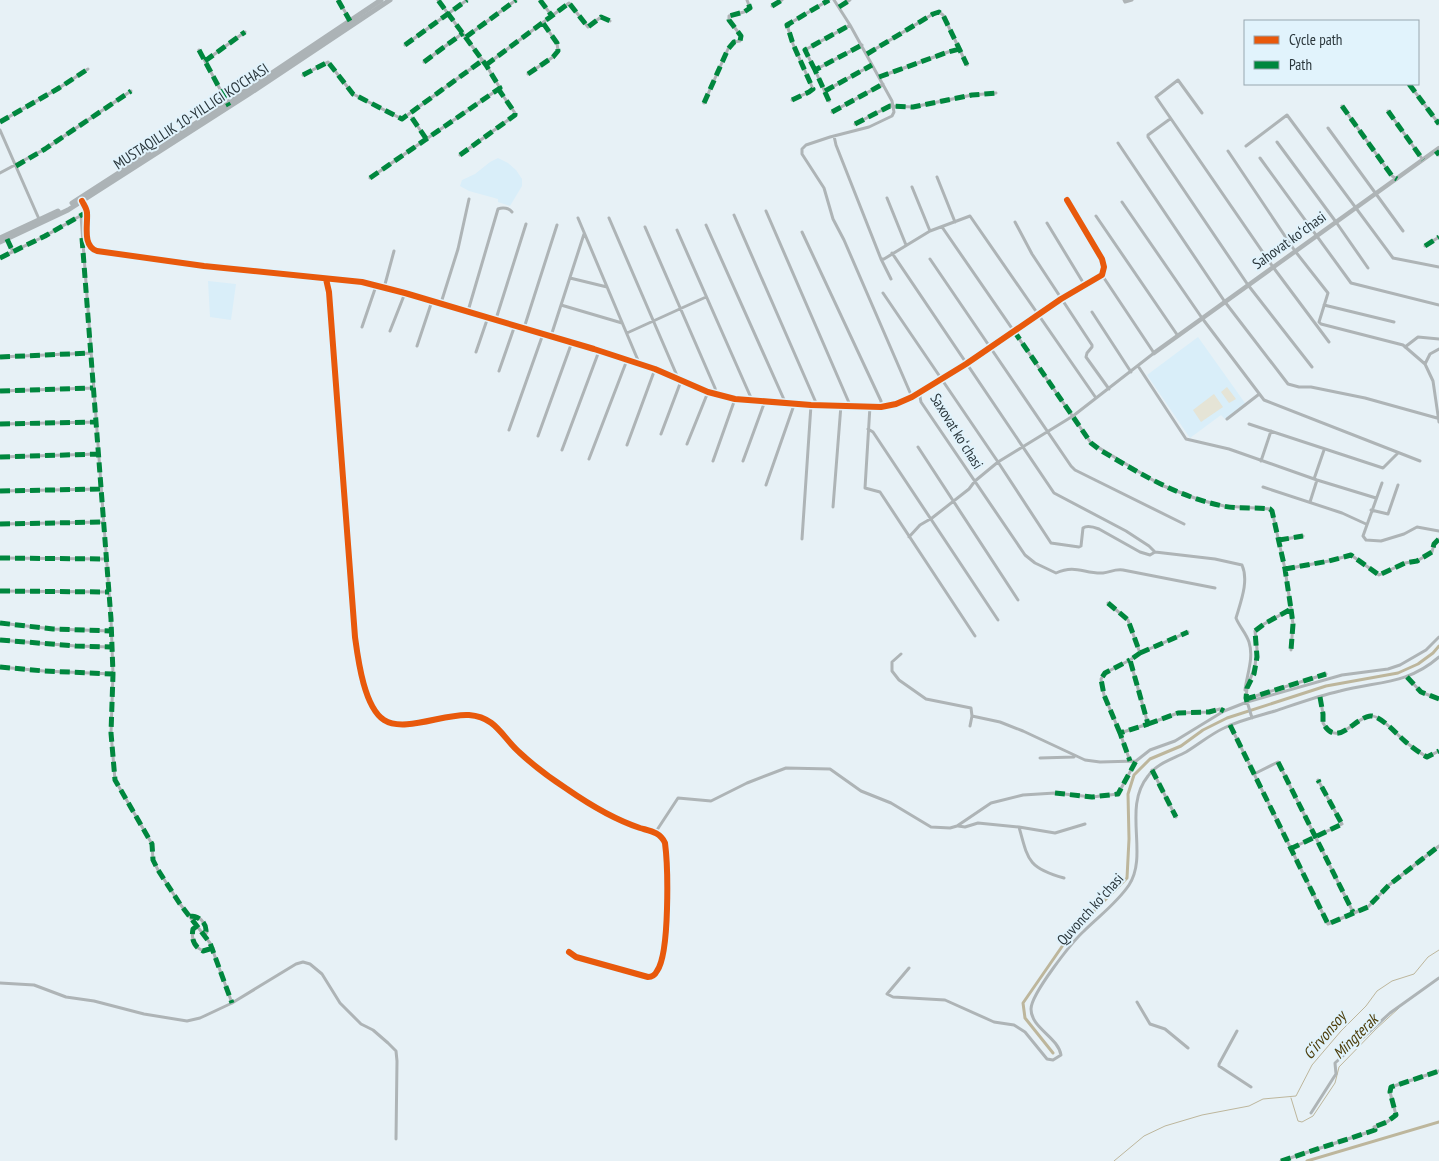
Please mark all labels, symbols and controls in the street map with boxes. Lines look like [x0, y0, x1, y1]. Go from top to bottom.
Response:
legend [1244, 20, 1419, 85]
text: Cycle path [1289, 30, 1342, 49]
text: Path [1289, 55, 1312, 74]
street label: MUSTAQILLIK 10-YILLIGI KO'CHASI [110, 59, 272, 173]
street label: Sahovat koʻchasi [1249, 207, 1329, 273]
street label: Saxovat koʻchasi [926, 390, 988, 472]
street label: Quvonch koʻchasi [1053, 869, 1127, 949]
water label: G‘irvonsoy [1298, 1005, 1351, 1063]
water label: Mingterak [1328, 1008, 1383, 1063]

